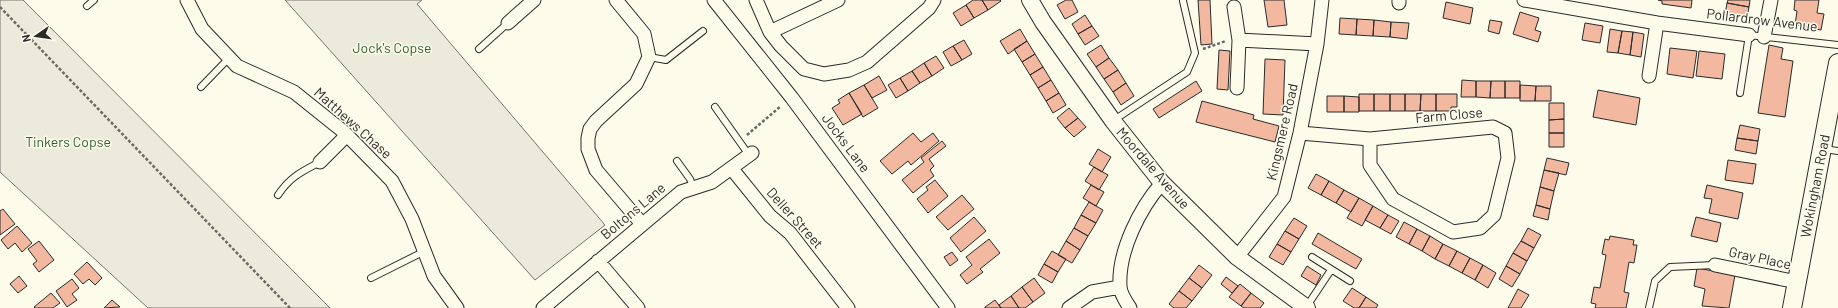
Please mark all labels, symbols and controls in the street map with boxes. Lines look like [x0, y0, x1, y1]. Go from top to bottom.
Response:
street label: Pollardrow Avenue [1706, 4, 1819, 35]
north arrow [16, 16, 56, 56]
text: N [19, 33, 33, 43]
park label: Jock's Copse [352, 39, 432, 56]
street label: Kingsmere Road [1262, 82, 1301, 182]
street label: Matthews Chase [311, 83, 396, 162]
street label: Farm Close [1415, 103, 1483, 126]
street label: Jocks Lane [819, 110, 874, 176]
street label: Moordale Avenue [1113, 123, 1194, 212]
park label: Tinkers Copse [25, 133, 111, 150]
street label: Wokingham Road [1796, 133, 1833, 239]
street label: Boltons Lane [597, 179, 668, 243]
street label: Deller Street [764, 184, 827, 252]
street label: Gray Place [1727, 243, 1793, 272]

